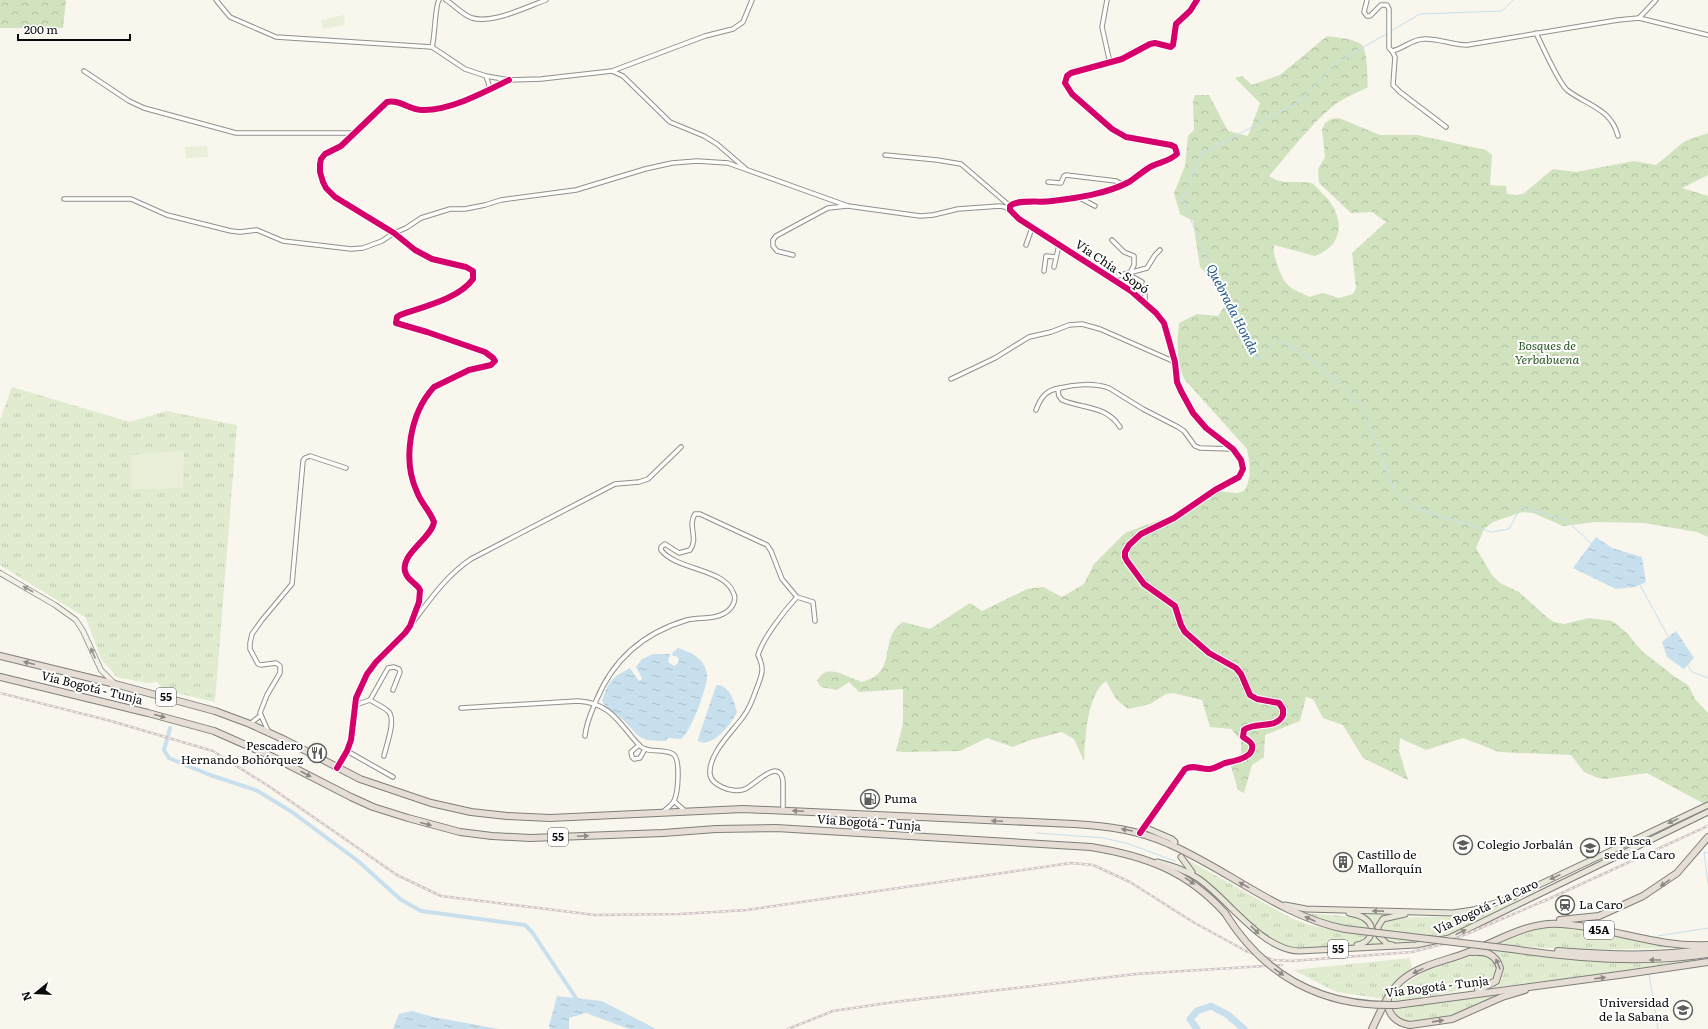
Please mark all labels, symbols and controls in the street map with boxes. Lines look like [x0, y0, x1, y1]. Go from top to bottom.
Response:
scale bar [18, 16, 130, 42]
text: 200 m [24, 20, 58, 38]
street label: Vía Chía - Sopó [1072, 235, 1153, 298]
water label: Quebrada Honda [1202, 260, 1265, 358]
park label: Bosques de Yerbabuena [1515, 336, 1579, 368]
one-way arrow [22, 585, 34, 592]
one-way arrow [90, 647, 96, 658]
one-way arrow [23, 660, 35, 666]
street label: Vía Bogotá - Tunja [40, 666, 145, 708]
road number: 55 [156, 688, 176, 706]
one-way arrow [154, 713, 166, 719]
place label: Pescadero Hernando Bohórquez [181, 736, 303, 768]
restaurant icon: Pescadero Hernando Bohórquez [306, 742, 328, 764]
one-way arrow [301, 771, 312, 778]
fuel station icon: Puma [859, 788, 881, 810]
place label: Puma [884, 789, 917, 807]
one-way arrow [792, 808, 804, 815]
street label: Vía Bogotá - Tunja [817, 809, 922, 835]
one-way arrow [990, 818, 1003, 824]
one-way arrow [1667, 818, 1678, 824]
one-way arrow [420, 821, 433, 827]
one-way arrow [1121, 827, 1133, 833]
road number: 55 [548, 828, 568, 846]
place label: IE Fusca sede La Caro [1604, 831, 1675, 863]
one-way arrow [577, 832, 589, 839]
school or university icon: Colegio Jorbalán [1452, 834, 1474, 856]
place label: Colegio Jorbalán [1477, 835, 1573, 853]
school or university icon: IE Fusca sede La Caro [1579, 837, 1601, 859]
place label: Castillo de Mallorquín [1357, 845, 1422, 877]
building icon: Castillo de Mallorquín [1332, 851, 1354, 873]
street label: Vía Bogotá - La Caro [1430, 874, 1541, 938]
one-way arrow [1550, 874, 1561, 880]
one-way arrow [1185, 877, 1195, 885]
one-way arrow [1659, 879, 1670, 886]
one-way arrow [1238, 881, 1250, 888]
station icon: La Caro [1554, 894, 1576, 916]
place label: La Caro [1579, 895, 1623, 913]
one-way arrow [1371, 908, 1384, 914]
one-way arrow [1304, 916, 1316, 922]
road number: 45A [1584, 921, 1614, 939]
one-way arrow [1250, 925, 1260, 935]
one-way arrow [1455, 929, 1466, 935]
road number: 55 [1328, 940, 1348, 958]
one-way arrow [1494, 957, 1500, 969]
one-way arrow [1648, 957, 1661, 963]
one-way arrow [1412, 967, 1424, 974]
one-way arrow [1274, 968, 1284, 976]
street label: Vía Bogotá - Tunja [1384, 971, 1490, 1001]
north arrow [16, 973, 56, 1013]
one-way arrow [1594, 974, 1606, 981]
text: N [17, 990, 35, 1003]
place label: Universidad de la Sabana [1599, 993, 1670, 1025]
school or university icon: Universidad de la Sabana [1672, 999, 1694, 1021]
one-way arrow [1431, 1018, 1444, 1024]

